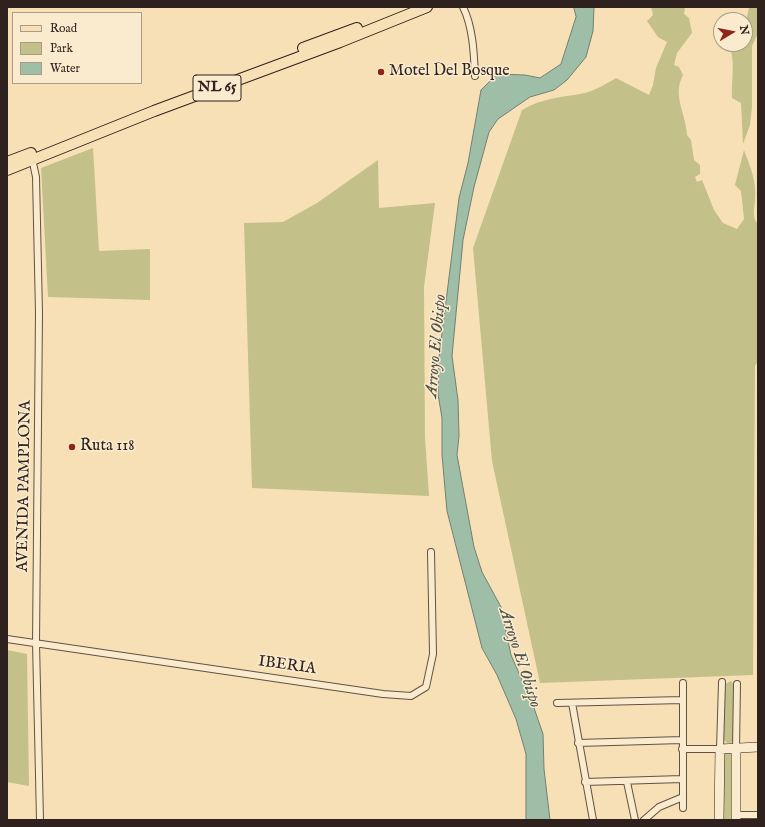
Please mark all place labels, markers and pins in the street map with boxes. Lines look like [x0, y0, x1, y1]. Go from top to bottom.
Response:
place label: Motel Del Bosque [389, 62, 510, 82]
marker: Motel Del Bosque [376, 67, 386, 77]
place label: Ruta 118 [80, 437, 134, 457]
marker: Ruta 118 [67, 442, 77, 452]

